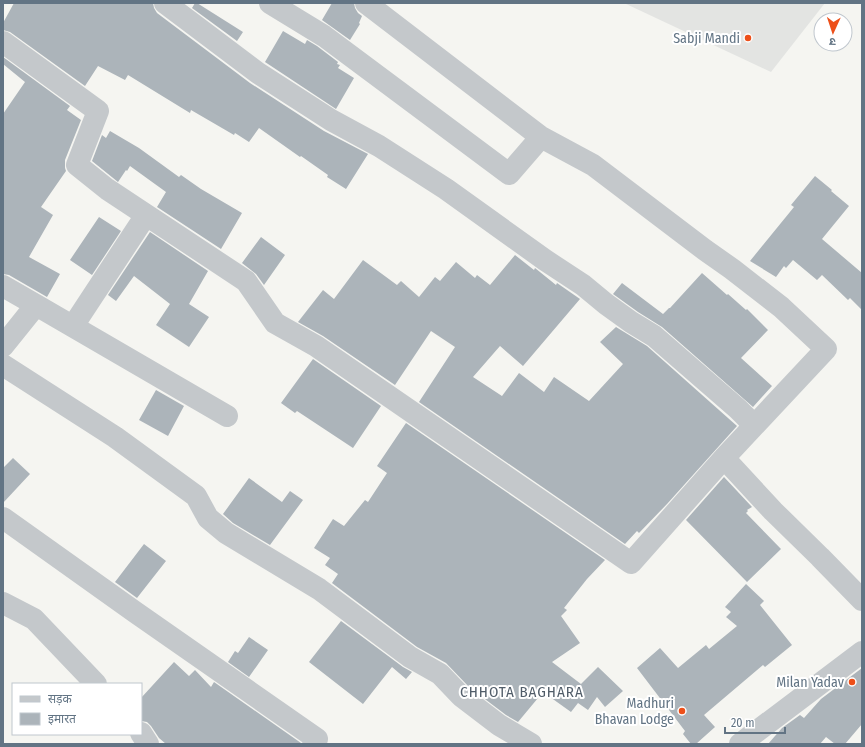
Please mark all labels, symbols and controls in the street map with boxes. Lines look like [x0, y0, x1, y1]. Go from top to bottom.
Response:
north arrow [813, 12, 853, 52]
place label: Sabji Mandi [673, 30, 740, 47]
marker: Sabji Mandi [743, 33, 753, 43]
text: उ [828, 35, 836, 48]
place label: Milan Yadav [776, 674, 845, 691]
marker: Milan Yadav [847, 677, 857, 687]
legend [12, 683, 142, 735]
district label: CHHOTA BAGHARA [460, 683, 584, 701]
text: सड़क [48, 692, 73, 706]
place label: Madhuri Bhavan Lodge [595, 695, 674, 728]
marker: Madhuri Bhavan Lodge [677, 706, 687, 716]
scale bar [725, 709, 785, 735]
text: इमारत [48, 712, 77, 726]
text: 20 m [731, 716, 755, 730]

